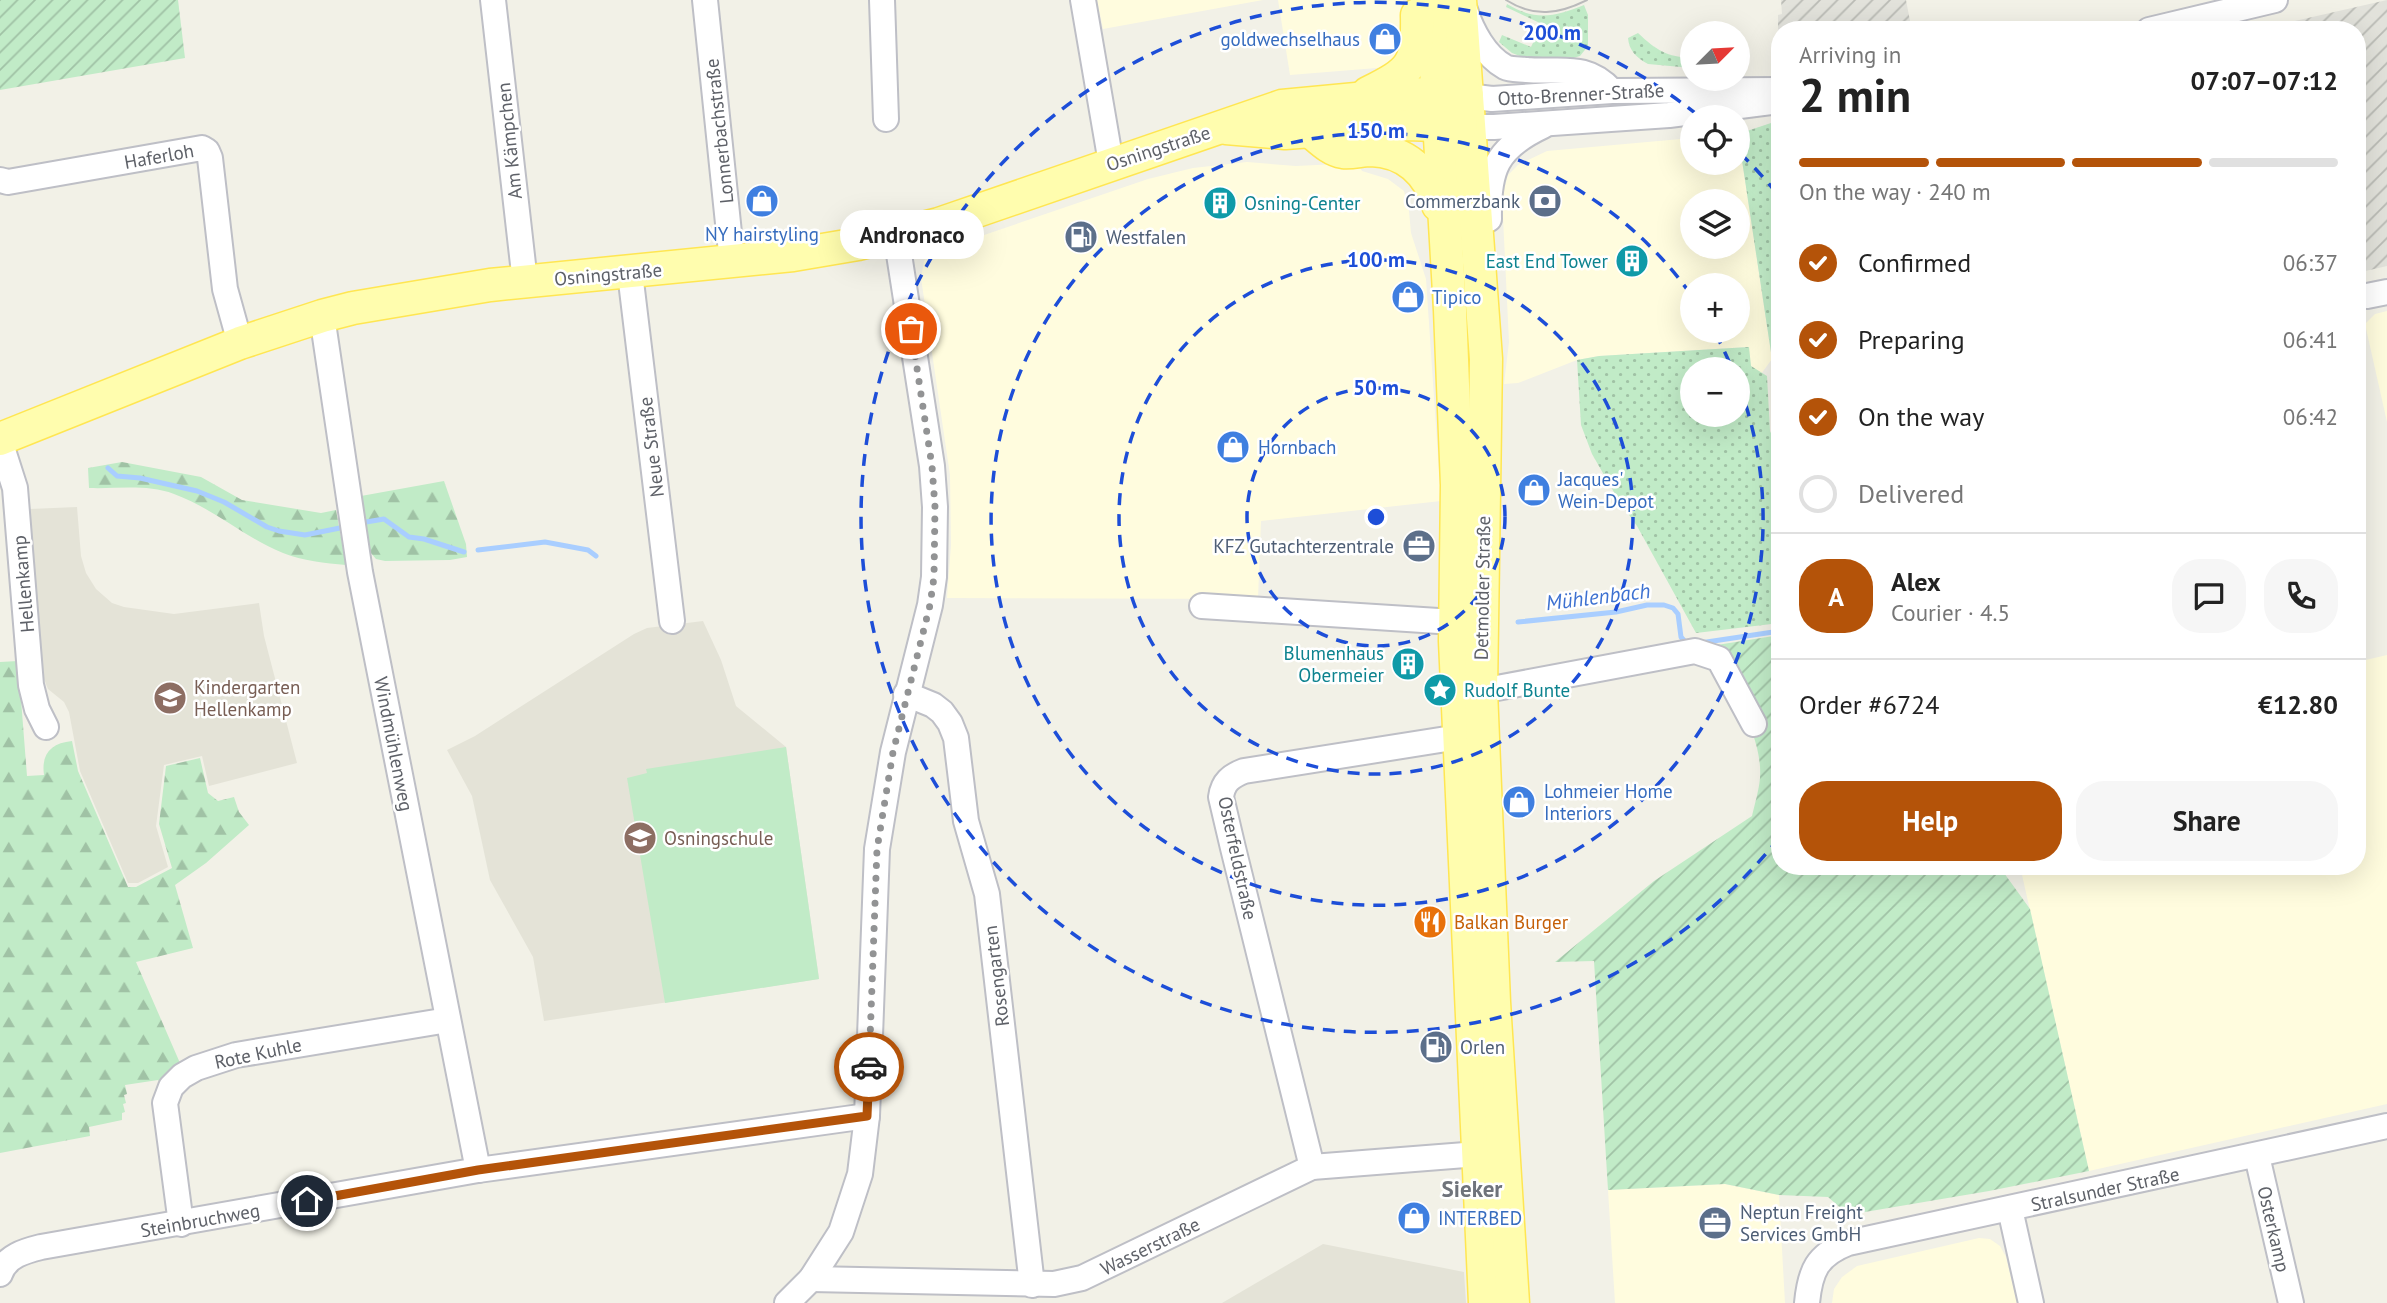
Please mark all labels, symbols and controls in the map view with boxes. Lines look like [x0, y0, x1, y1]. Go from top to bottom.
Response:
text: 200 m [1523, 19, 1581, 46]
shop icon: goldwechselhaus [1366, 20, 1404, 58]
north arrow [1680, 21, 1750, 91]
map controls [1680, 21, 1750, 427]
place label: goldwechselhaus [1220, 27, 1360, 51]
text: Arriving in [1799, 40, 1901, 69]
street label: Lonnerbachstraße [699, 57, 739, 205]
text: 07:07–07:12 [2191, 64, 2338, 97]
text: 2 min [1799, 65, 1911, 125]
street label: Otto-Brenner-Straße [1497, 78, 1665, 110]
street label: Am Kämpchen [491, 81, 527, 201]
button: locate [1680, 105, 1750, 175]
text: 150 m [1347, 117, 1405, 144]
street label: Osningstraße [1103, 120, 1213, 176]
street label: Haferloh [122, 138, 196, 174]
text: On the way · 240 m [1799, 177, 1991, 206]
shop icon: NY hairstyling [743, 182, 781, 220]
bank icon: Commerzbank [1526, 182, 1564, 220]
building icon: Osning-Center [1201, 184, 1239, 222]
place label: Commerzbank [1405, 189, 1520, 213]
button: layers [1680, 189, 1750, 259]
place label: Osning-Center [1244, 191, 1361, 215]
callout: Andronaco [839, 210, 983, 259]
fuel station icon: Westfalen [1062, 218, 1100, 256]
text: Andronaco [859, 220, 965, 249]
place label: NY hairstyling [705, 222, 819, 246]
place label: Westfalen [1106, 225, 1186, 249]
building icon: East End Tower [1613, 242, 1651, 280]
icon: check [1799, 244, 1837, 282]
text: 100 m [1347, 246, 1405, 273]
text: Confirmed [1858, 246, 1971, 279]
text: 06:37 [2283, 248, 2338, 277]
place label: East End Tower [1486, 249, 1609, 273]
street label: Osningstraße [553, 257, 663, 291]
button: + [1680, 273, 1750, 343]
shop icon: Tipico [1389, 278, 1427, 316]
place label: Tipico [1432, 285, 1481, 309]
pin [881, 299, 941, 359]
icon: bag [892, 310, 930, 348]
icon: check [1799, 321, 1837, 359]
text: Preparing [1858, 323, 1965, 356]
text: 06:41 [2283, 325, 2338, 354]
button: − [1680, 357, 1750, 427]
text: 50 m [1353, 374, 1399, 401]
street label: Neue Straße [633, 396, 669, 498]
icon: check [1799, 398, 1837, 436]
text: On the way [1858, 400, 1984, 433]
text: 06:42 [2283, 402, 2338, 431]
shop icon: Hornbach [1214, 428, 1252, 466]
place label: Hornbach [1258, 435, 1336, 459]
place label: Jacques' Wein-Depot [1557, 467, 1654, 513]
shop icon: Jacques' Wein-Depot [1515, 471, 1553, 509]
text: Delivered [1858, 477, 1964, 510]
centre of rings [1364, 505, 1388, 529]
street label: Detmolder Straße [1469, 516, 1495, 660]
office icon: KFZ Gutachterzentrale [1400, 527, 1438, 565]
street label: Hellenkamp [7, 534, 39, 634]
place label: KFZ Gutachterzentrale [1213, 534, 1394, 558]
button: chat [2172, 559, 2246, 633]
button: phone [2264, 559, 2338, 633]
text: Alex [1891, 565, 1941, 598]
water label: Mühlenbach [1544, 577, 1652, 616]
text: A [1828, 580, 1844, 613]
text: Courier · 4.5 [1891, 598, 2010, 627]
place label: Blumenhaus Obermeier [1284, 641, 1385, 687]
building icon: Blumenhaus Obermeier [1389, 645, 1427, 683]
place icon: Rudolf Bunte [1421, 671, 1459, 709]
place label: Kindergarten Hellenkamp [194, 675, 300, 721]
street label: Windmühlenweg [369, 675, 419, 813]
place label: Rudolf Bunte [1464, 678, 1570, 702]
school or university icon: Kindergarten Hellenkamp [151, 679, 189, 717]
text: Order #6724 [1799, 688, 1939, 721]
text: €12.80 [2258, 688, 2338, 721]
place label: Lohmeier Home Interiors [1544, 779, 1673, 825]
button: Help [1799, 781, 2062, 861]
button: Share [2076, 781, 2338, 861]
shop icon: Lohmeier Home Interiors [1500, 783, 1538, 821]
street label: Osterfeldstraße [1213, 794, 1263, 922]
school or university icon: Osningschule [621, 819, 659, 857]
place label: Osningschule [664, 826, 773, 850]
restaurant icon: Balkan Burger [1411, 903, 1449, 941]
place label: Balkan Burger [1454, 910, 1569, 934]
street label: Rosengarten [978, 924, 1014, 1028]
fuel station icon: Orlen [1417, 1028, 1455, 1066]
street label: Rote Kuhle [212, 1032, 304, 1074]
courier [834, 1032, 904, 1102]
place label: Orlen [1460, 1035, 1505, 1059]
icon: car [850, 1048, 888, 1086]
street label: Stralsunder Straße [2028, 1162, 2182, 1216]
pin [277, 1171, 337, 1231]
district label: Sieker [1442, 1174, 1503, 1203]
icon: home [288, 1182, 326, 1220]
street label: Osterkamp [2252, 1184, 2296, 1274]
street label: Steinbruchweg [138, 1198, 262, 1242]
shop icon: INTERBED [1395, 1199, 1433, 1237]
place label: Neptun Freight Services GmbH [1740, 1200, 1863, 1246]
office icon: Neptun Freight Services GmbH [1696, 1204, 1734, 1242]
place label: INTERBED [1438, 1206, 1522, 1230]
street label: Wasserstraße [1096, 1212, 1204, 1280]

